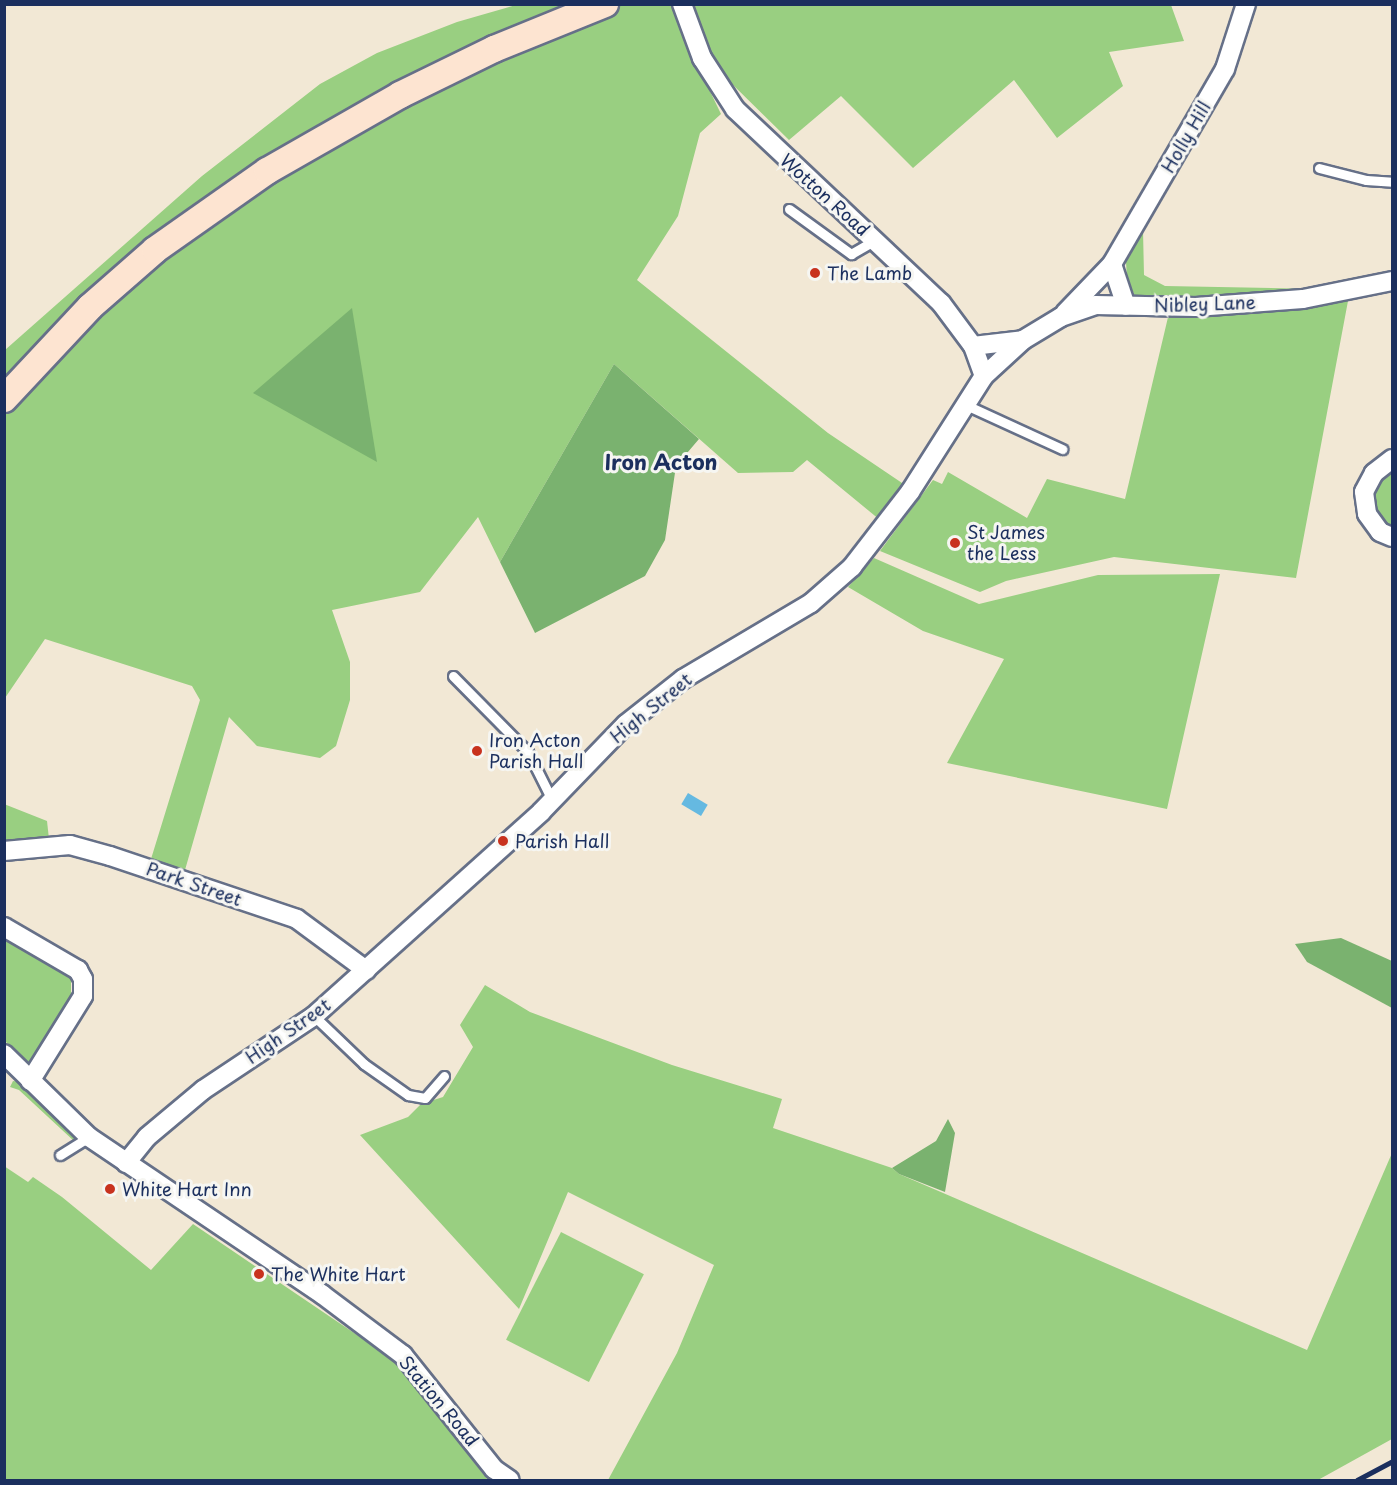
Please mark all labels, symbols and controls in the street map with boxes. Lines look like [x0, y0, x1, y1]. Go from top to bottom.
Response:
street label: Holly Hill [1157, 97, 1215, 177]
street label: Wotton Road [776, 149, 874, 241]
place label: The Lamb [827, 262, 912, 284]
marker: The Lamb [808, 266, 822, 280]
street label: Nibley Lane [1153, 291, 1257, 317]
district label: Iron Acton [604, 448, 718, 474]
place label: St James the Less [967, 522, 1046, 564]
marker: St James the Less [948, 536, 962, 550]
street label: High Street [605, 668, 697, 748]
place label: Iron Acton Parish Hall [489, 730, 583, 772]
marker: Iron Acton Parish Hall [470, 744, 484, 758]
place label: Parish Hall [515, 830, 609, 852]
marker: Parish Hall [496, 834, 510, 848]
street label: Park Street [143, 858, 245, 910]
street label: High Street [241, 994, 335, 1068]
place label: White Hart Inn [122, 1178, 252, 1200]
marker: White Hart Inn [103, 1182, 117, 1196]
place label: The White Hart [271, 1263, 406, 1285]
marker: The White Hart [252, 1267, 266, 1281]
street label: Station Road [395, 1351, 483, 1451]

